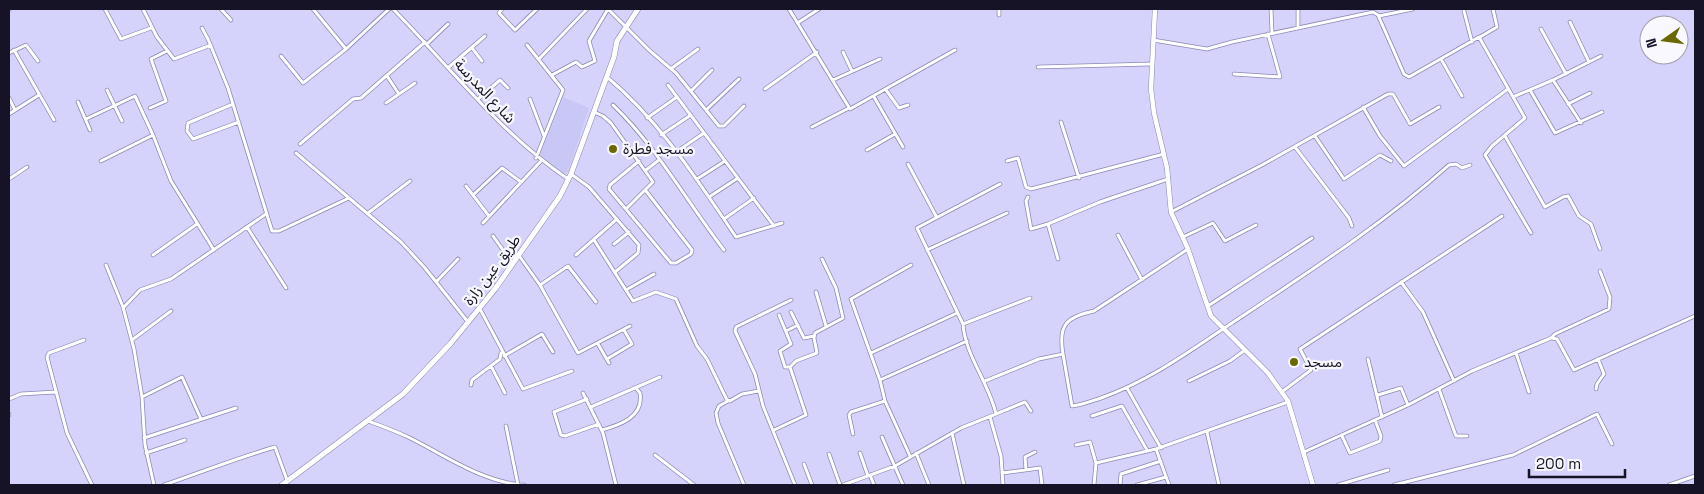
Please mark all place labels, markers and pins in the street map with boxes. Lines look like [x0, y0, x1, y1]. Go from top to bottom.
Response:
place label: مسجد فطرة [623, 139, 694, 158]
marker: مسجد فطرة [607, 143, 619, 155]
place label: مسجد [1304, 352, 1342, 371]
marker: مسجد [1288, 356, 1300, 368]

